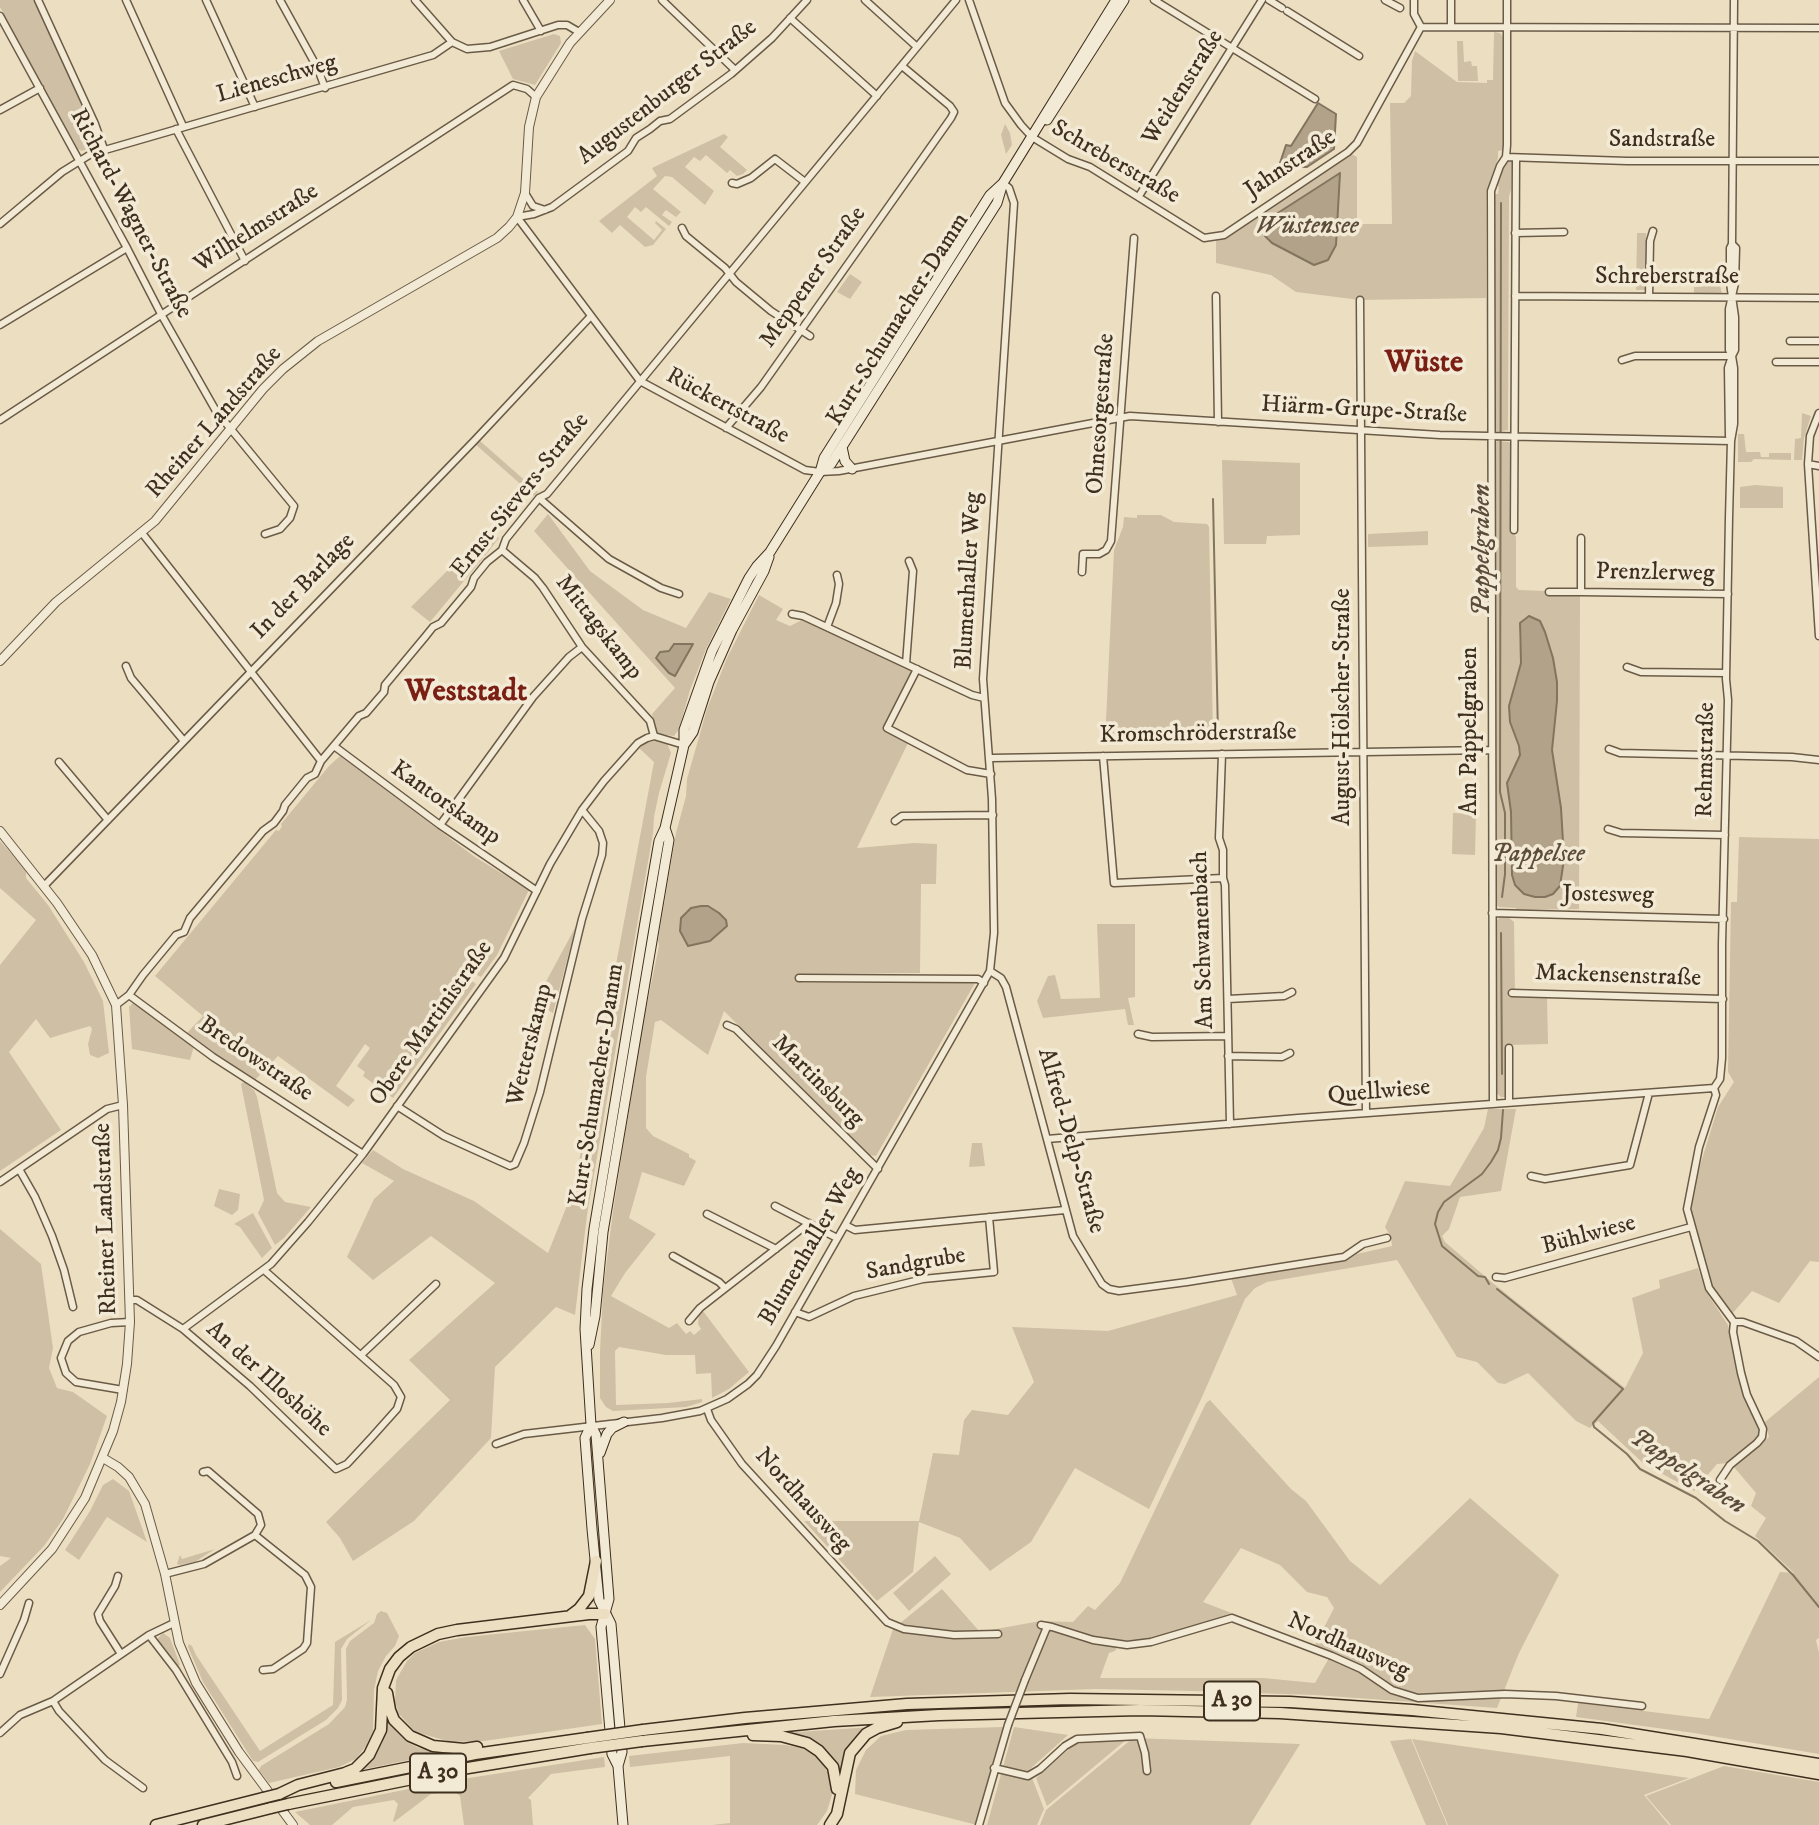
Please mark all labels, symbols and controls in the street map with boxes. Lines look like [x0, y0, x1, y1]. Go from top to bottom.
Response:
street label: Augustenburger Straße [573, 14, 763, 172]
street label: Weidenstraße [1137, 25, 1231, 151]
street label: Lieneschweg [214, 49, 340, 111]
street label: Richard-Wagner-Straße [63, 104, 197, 324]
street label: Schreberstraße [1046, 115, 1184, 211]
street label: Jahnstraße [1240, 124, 1342, 206]
street label: Sandstraße [1609, 127, 1715, 155]
street label: Wilhelmstraße [189, 178, 325, 280]
street label: Meppener Straße [755, 202, 873, 354]
street label: Kurt-Schumacher-Damm [822, 208, 976, 432]
water label: Wüstensee [1255, 212, 1359, 244]
street label: Schreberstraße [1595, 264, 1739, 292]
street label: Ohnesorgestraße [1082, 333, 1122, 495]
street label: Rheiner Landstraße [141, 341, 289, 505]
district label: Wüste [1385, 345, 1463, 383]
street label: Rückertstraße [660, 363, 794, 451]
street label: Hiärm-Grupe-Straße [1260, 391, 1468, 431]
street label: Ernst-Sievers-Straße [446, 408, 596, 584]
water label: Pappelgraben [1468, 484, 1500, 616]
street label: Blumenhaller Weg [951, 491, 989, 671]
street label: In der Barlage [246, 528, 362, 646]
street label: Prenzlerweg [1595, 559, 1715, 589]
street label: Mittagskamp [548, 570, 648, 686]
street label: August-Hölscher-Straße [1330, 588, 1358, 826]
street label: Am Pappelgraben [1457, 647, 1485, 815]
district label: Weststadt [405, 674, 527, 712]
street label: Rehmstraße [1692, 702, 1722, 818]
street label: Kromschröderstraße [1099, 719, 1297, 751]
street label: Kantorskamp [384, 756, 506, 852]
water label: Pappelsee [1491, 840, 1585, 872]
street label: Am Schwanenbach [1186, 850, 1222, 1030]
street label: Jostesweg [1562, 881, 1654, 911]
street label: Obere Martinistraße [364, 936, 500, 1112]
street label: Mackensenstraße [1534, 960, 1702, 994]
street label: Kurt-Schumacher-Damm [565, 962, 631, 1208]
street label: Wetterskamp [502, 981, 560, 1109]
street label: Bredowstraße [192, 1011, 318, 1109]
street label: Martinsburg [765, 1030, 869, 1134]
street label: Alfred-Delp-Straße [1030, 1045, 1110, 1237]
street label: Quellwiese [1326, 1074, 1432, 1112]
street label: Rheiner Landstraße [89, 1122, 125, 1316]
street label: Blumenhaller Weg [754, 1163, 868, 1331]
street label: Bühlwiese [1539, 1210, 1639, 1262]
street label: Sandgrube [864, 1242, 968, 1288]
street label: An der Illoshöhe [199, 1316, 337, 1444]
water label: Pappelgraben [1623, 1423, 1751, 1523]
street label: Nordhausweg [747, 1443, 857, 1559]
street label: Nordhausweg [1282, 1607, 1414, 1687]
road number: A 30 [1204, 1682, 1260, 1720]
road number: A 30 [410, 1754, 466, 1792]

